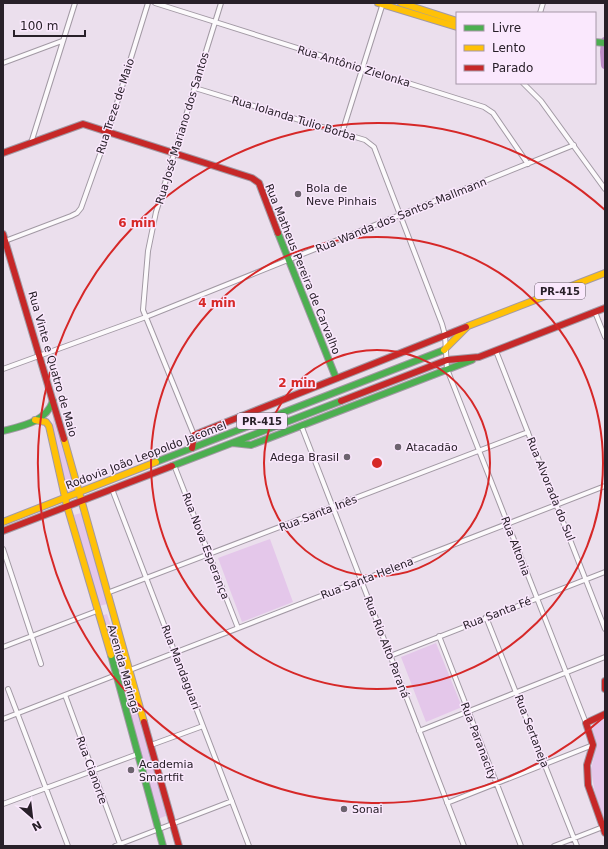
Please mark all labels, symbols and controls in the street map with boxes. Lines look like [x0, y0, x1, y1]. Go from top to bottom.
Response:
scale bar [14, 12, 85, 38]
legend [456, 12, 596, 84]
text: 100 m [20, 19, 58, 33]
text: Livre [492, 21, 521, 35]
text: Lento [492, 41, 526, 55]
street label: Rua Antônio Zielonka [296, 43, 412, 90]
street label: Rua José Mariano dos Santos [153, 50, 212, 206]
street label: Rua Treze de Maio [94, 56, 137, 156]
text: Parado [492, 61, 533, 75]
street label: Rua Iolanda Tulio Borba [230, 93, 358, 144]
street label: Rua Wanda dos Santos Mallmann [314, 175, 489, 256]
street label: Rua Matheus Pereira de Carvalho [262, 182, 343, 357]
place label: Bola de Neve Pinhais [306, 182, 377, 208]
marker: Bola de Neve Pinhais [293, 189, 303, 199]
text: 6 min [118, 216, 156, 230]
road number: PR-415 [535, 283, 585, 299]
street label: Rua Vinte e Quatro de Maio [25, 290, 80, 439]
text: 4 min [198, 296, 236, 310]
text: 2 min [278, 376, 316, 390]
road number: PR-415 [237, 413, 287, 429]
street label: Rodovia João Leopoldo Jacomel [64, 419, 228, 492]
street label: Rua Alvorada do Sul [524, 435, 577, 543]
place label: Atacadão [406, 441, 458, 454]
marker: Atacadão [393, 442, 403, 452]
place label: Adega Brasil [270, 451, 339, 464]
marker: Adega Brasil [342, 452, 352, 462]
centre of rings [370, 456, 384, 470]
street label: Rua Nova Esperança [179, 491, 232, 602]
street label: Rua Santa Inês [277, 493, 359, 534]
street label: Rua Altonia [498, 515, 533, 578]
street label: Rua Santa Helena [319, 555, 415, 602]
street label: Rua Rio Alto Paraná [361, 594, 412, 700]
street label: Rua Santa Fé [461, 594, 533, 632]
street label: Avenida Maringá [105, 623, 142, 715]
street label: Rua Mandaguari [158, 623, 203, 711]
street label: Rua Sertaneja [512, 693, 551, 770]
street label: Rua Paranacity [458, 701, 499, 782]
street label: Rua Cianorte [73, 735, 110, 806]
place label: Academia Smartfit [139, 758, 193, 784]
marker: Academia Smartfit [126, 765, 136, 775]
north arrow [12, 797, 52, 837]
place label: Sonai [352, 803, 382, 816]
marker: Sonai [339, 804, 349, 814]
text: N [29, 817, 44, 833]

